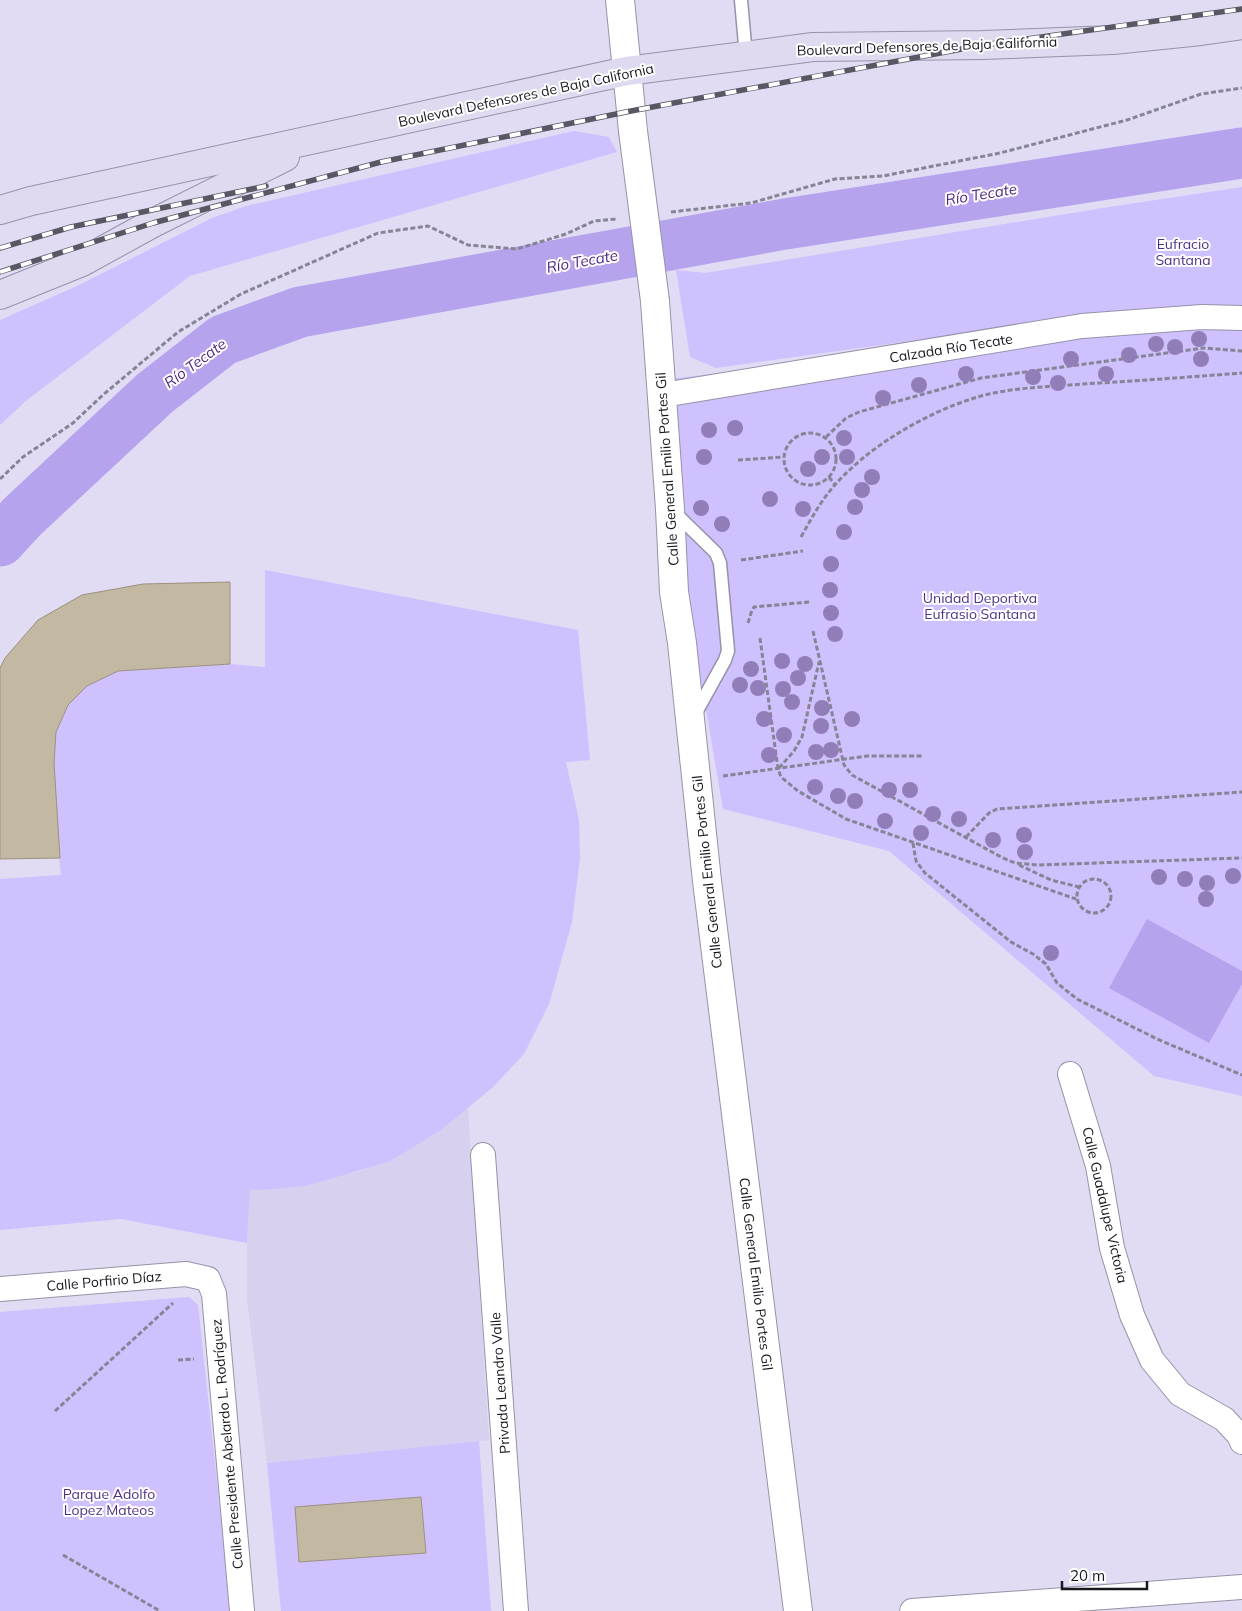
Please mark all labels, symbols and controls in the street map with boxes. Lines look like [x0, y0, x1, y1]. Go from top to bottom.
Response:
street label: Boulevard Defensores de Baja California [796, 32, 1058, 60]
street label: Boulevard Defensores de Baja California [397, 59, 655, 131]
water label: Río Tecate [944, 179, 1018, 209]
park label: Eufracio Santana [1155, 235, 1211, 269]
water label: Río Tecate [545, 245, 619, 277]
street label: Calzada Río Tecate [888, 329, 1014, 367]
water label: Río Tecate [160, 334, 230, 392]
street label: Calle General Emilio Portes Gil [651, 372, 683, 566]
park label: Unidad Deportiva Eufrasio Santana [923, 589, 1037, 623]
street label: Calle General Emilio Portes Gil [688, 775, 726, 969]
street label: Calle Guadalupe Victoria [1078, 1125, 1132, 1285]
street label: Calle General Emilio Portes Gil [735, 1177, 777, 1371]
street label: Calle Porfirio Díaz [46, 1267, 162, 1295]
street label: Privada Leandro Valle [486, 1312, 514, 1454]
street label: Calle Presidente Abelardo L. Rodríguez [207, 1318, 247, 1570]
park label: Parque Adolfo Lopez Mateos [63, 1485, 155, 1519]
scale bar [1062, 1558, 1147, 1590]
text: 20 m [1070, 1566, 1105, 1585]

